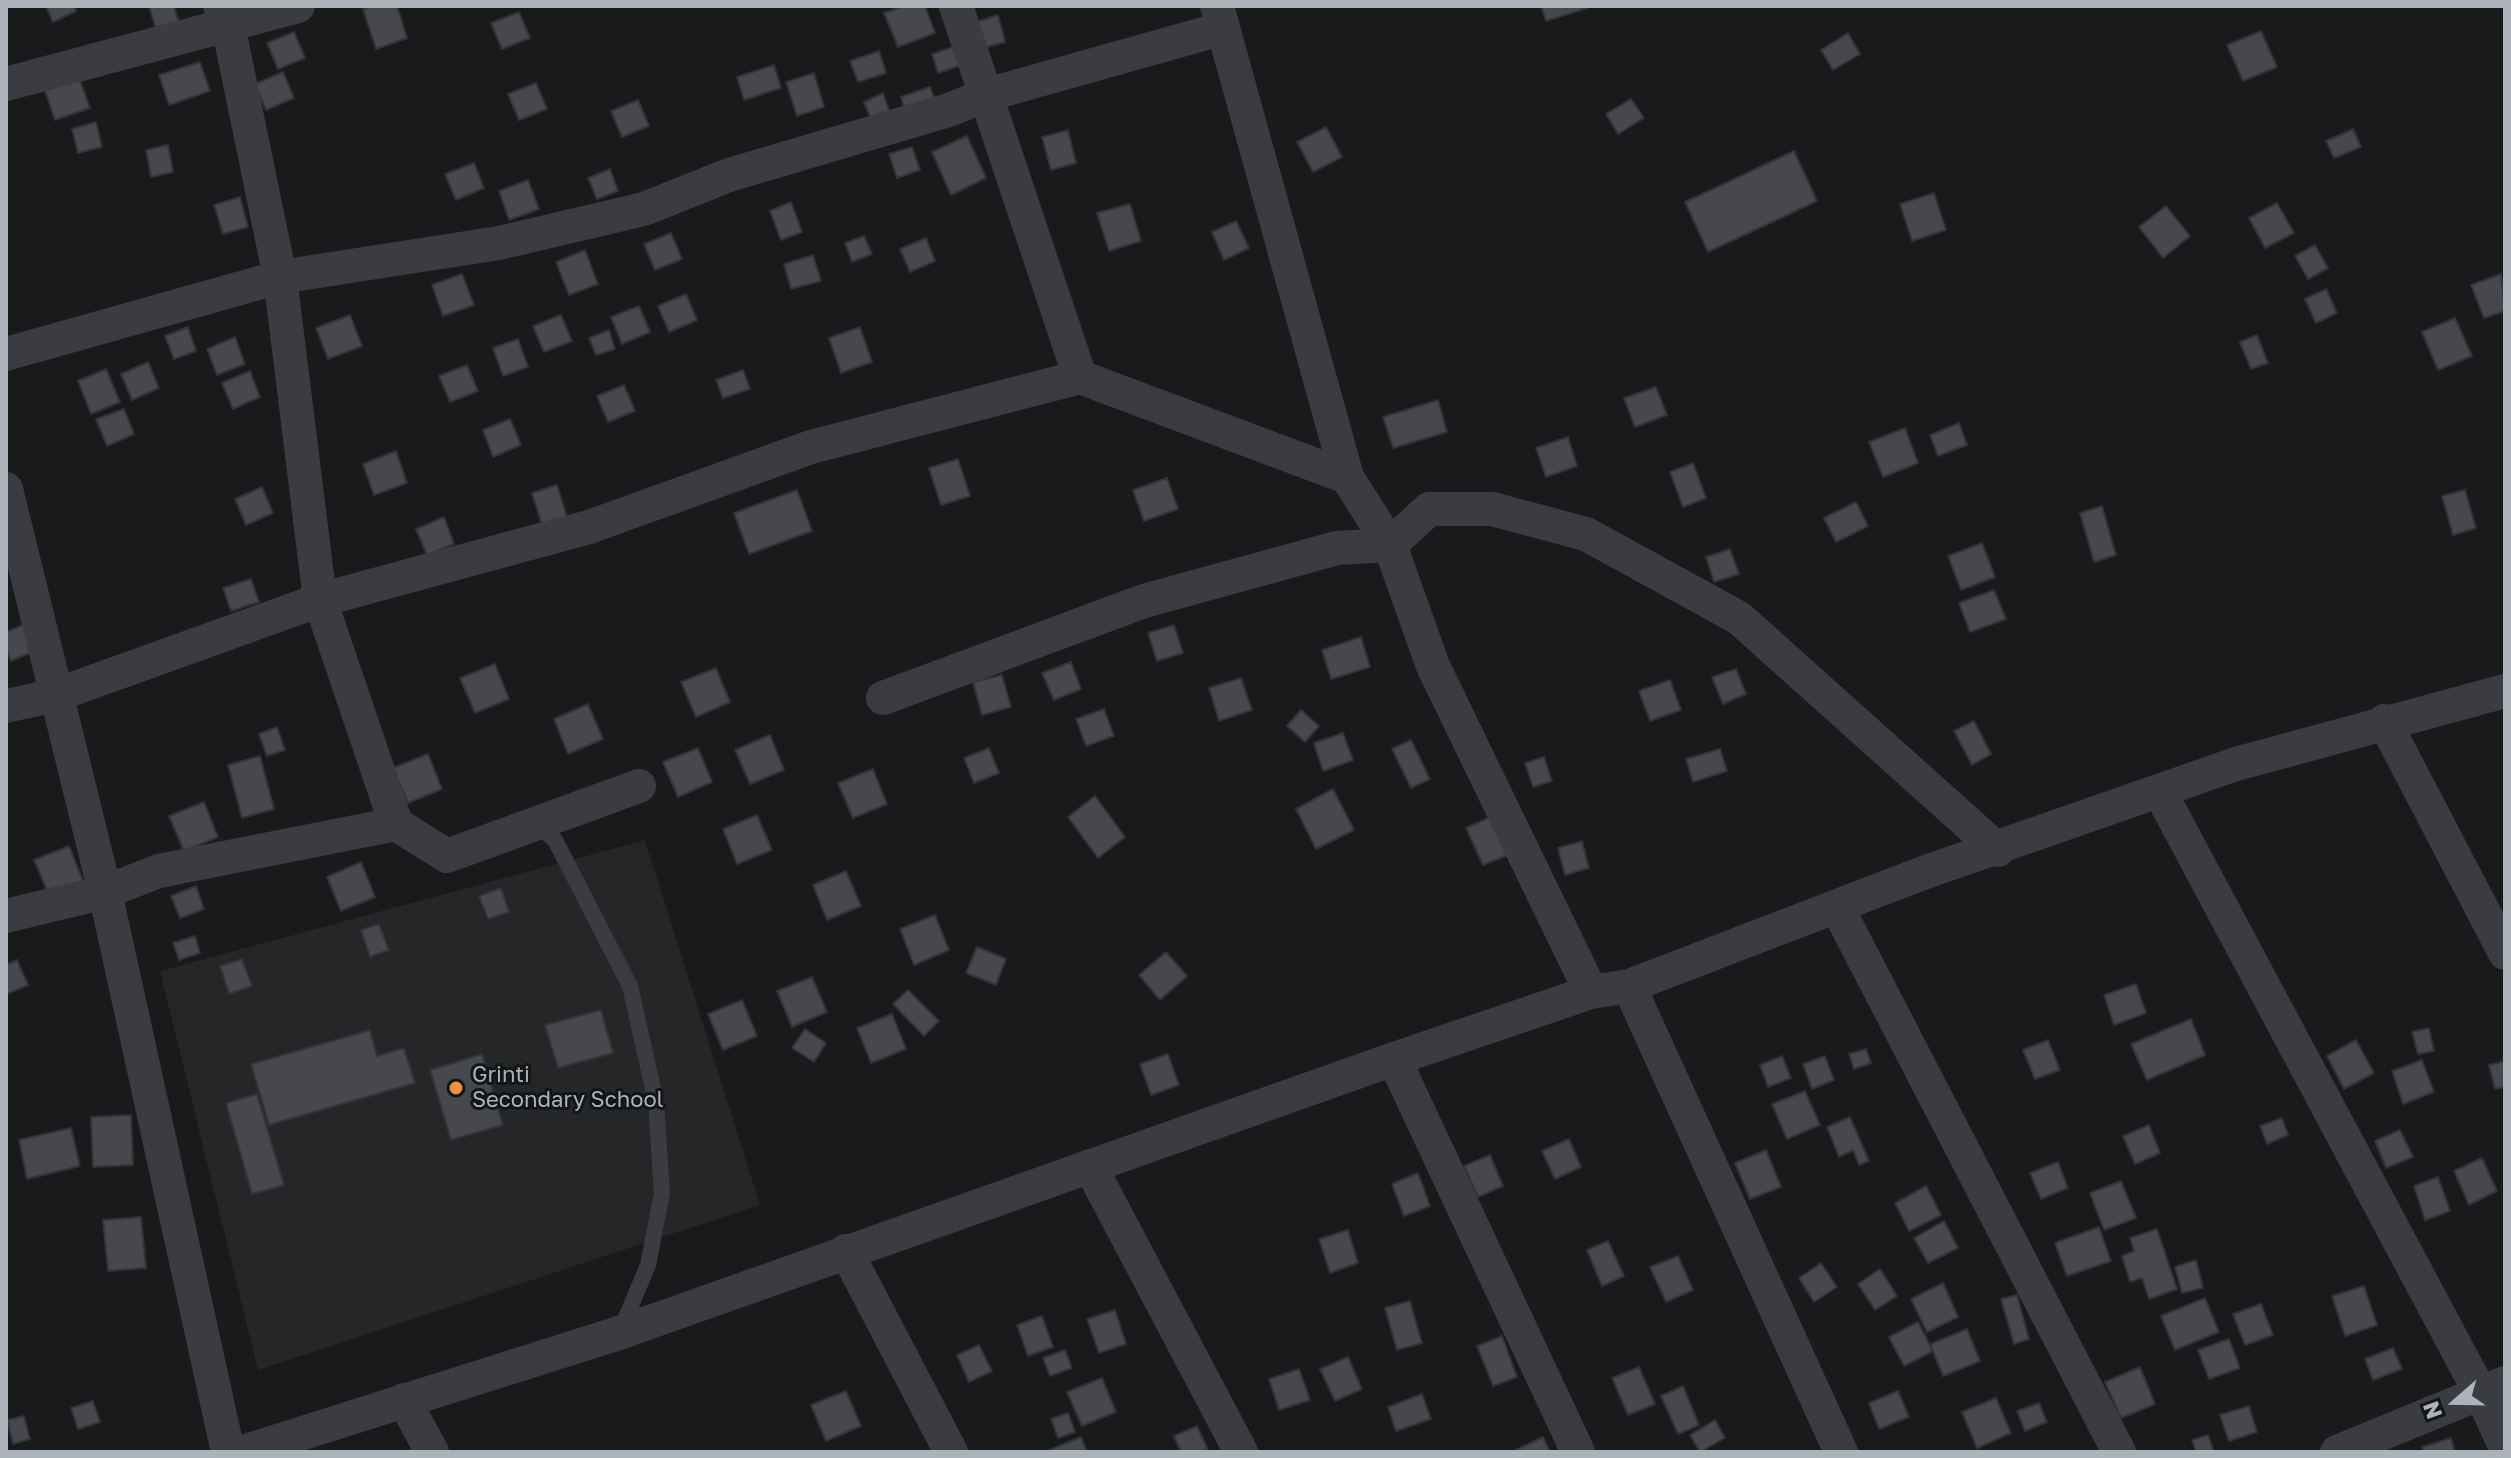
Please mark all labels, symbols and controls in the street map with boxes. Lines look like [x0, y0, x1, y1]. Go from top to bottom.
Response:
place label: Grinti Secondary School [472, 1062, 664, 1114]
marker: Grinti Secondary School [447, 1079, 465, 1097]
north arrow [2415, 1362, 2495, 1442]
text: N [2416, 1398, 2448, 1423]

